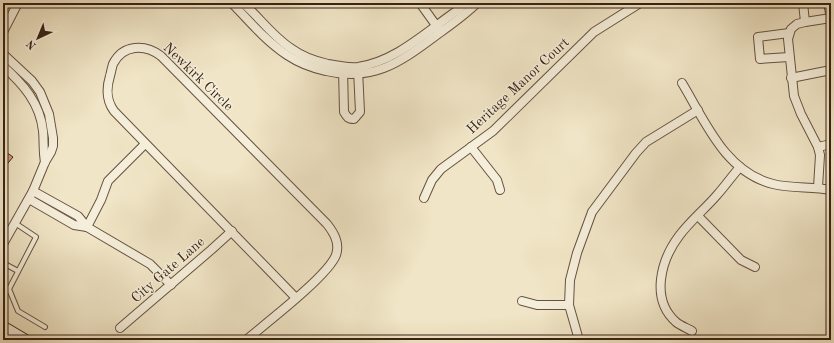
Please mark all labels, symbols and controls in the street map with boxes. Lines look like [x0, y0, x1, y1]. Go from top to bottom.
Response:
north arrow [18, 18, 58, 58]
street label: Heritage Manor Court [464, 35, 572, 137]
text: N [25, 37, 39, 51]
street label: Newkirk Circle [160, 40, 236, 114]
street label: City Gate Lane [129, 235, 207, 305]

